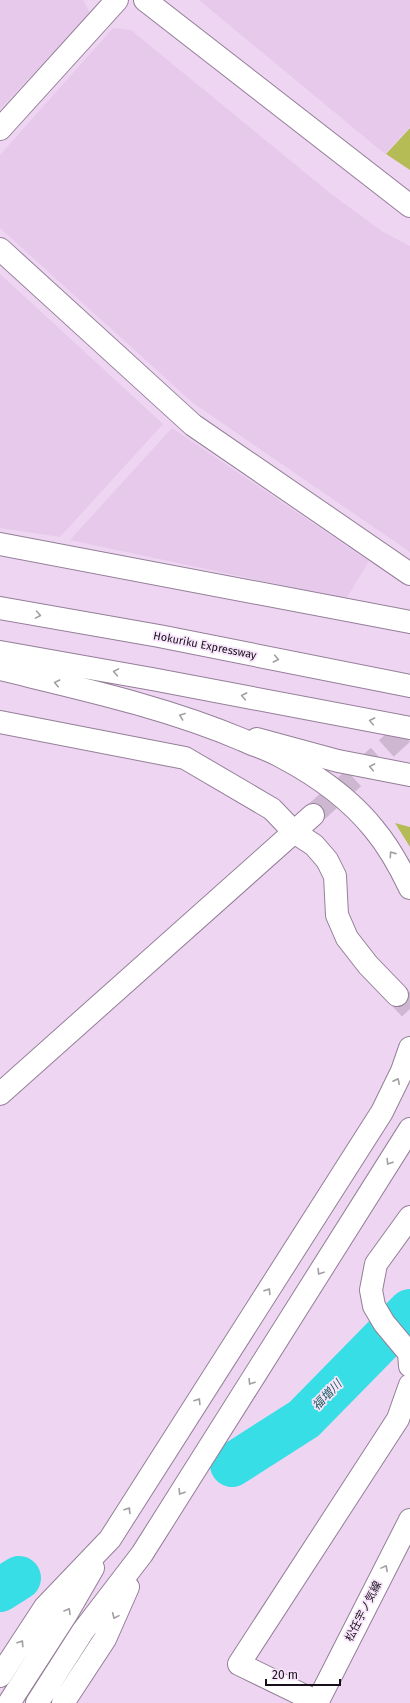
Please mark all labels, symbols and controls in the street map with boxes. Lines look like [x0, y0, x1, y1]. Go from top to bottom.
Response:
one-way arrow [35, 610, 42, 618]
street label: Hokuriku Expressway [152, 629, 258, 662]
one-way arrow [273, 655, 279, 663]
one-way arrow [113, 669, 119, 677]
one-way arrow [54, 679, 60, 687]
one-way arrow [241, 693, 247, 701]
one-way arrow [179, 713, 186, 721]
one-way arrow [369, 717, 375, 725]
one-way arrow [369, 764, 375, 772]
one-way arrow [390, 851, 397, 858]
one-way arrow [392, 1077, 400, 1085]
one-way arrow [386, 1158, 394, 1165]
one-way arrow [317, 1268, 325, 1275]
one-way arrow [263, 1288, 271, 1295]
water label: 福増川 [309, 1376, 346, 1413]
one-way arrow [248, 1378, 255, 1385]
one-way arrow [193, 1398, 200, 1405]
one-way arrow [178, 1488, 186, 1495]
one-way arrow [124, 1507, 131, 1514]
one-way arrow [380, 1565, 388, 1573]
street label: 松任宇ノ気線 [343, 1579, 384, 1644]
one-way arrow [63, 1608, 70, 1615]
one-way arrow [112, 1611, 120, 1619]
one-way arrow [16, 1641, 23, 1648]
scale bar [266, 1661, 340, 1687]
text: 20 m [272, 1668, 298, 1682]

